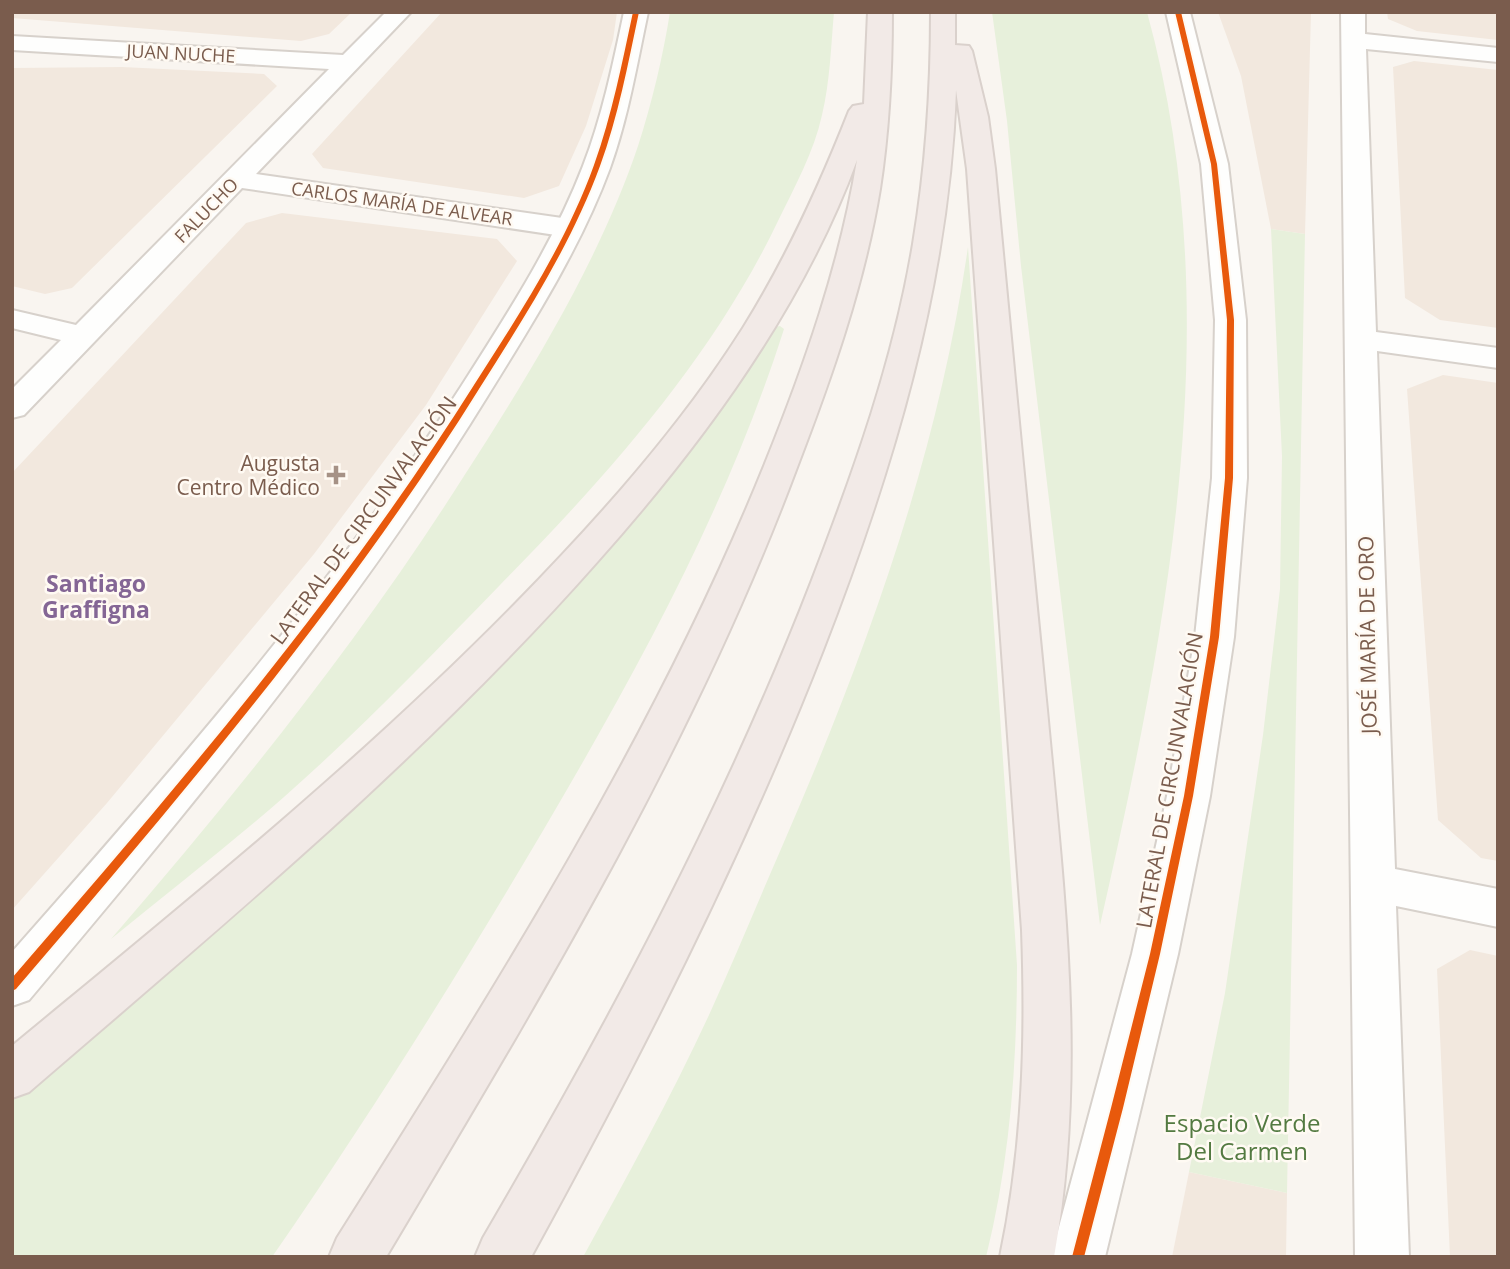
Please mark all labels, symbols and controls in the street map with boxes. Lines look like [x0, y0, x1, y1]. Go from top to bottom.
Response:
street label: JUAN NUCHE [124, 38, 236, 68]
street label: FALUCHO [169, 172, 243, 248]
street label: CARLOS MARÍA DE ALVEAR [290, 176, 514, 230]
street label: LATERAL DE CIRCUNVALACIÓN [263, 390, 463, 650]
place label: Augusta Centro Médico [176, 449, 320, 501]
marker: Augusta Centro Médico [326, 465, 346, 485]
street label: JOSÉ MARÍA DE ORO [1351, 536, 1383, 736]
district label: Santiago Graffigna [42, 567, 150, 625]
street label: LATERAL DE CIRCUNVALACIÓN [1129, 630, 1209, 930]
park label: Espacio Verde Del Carmen [1164, 1106, 1320, 1167]

